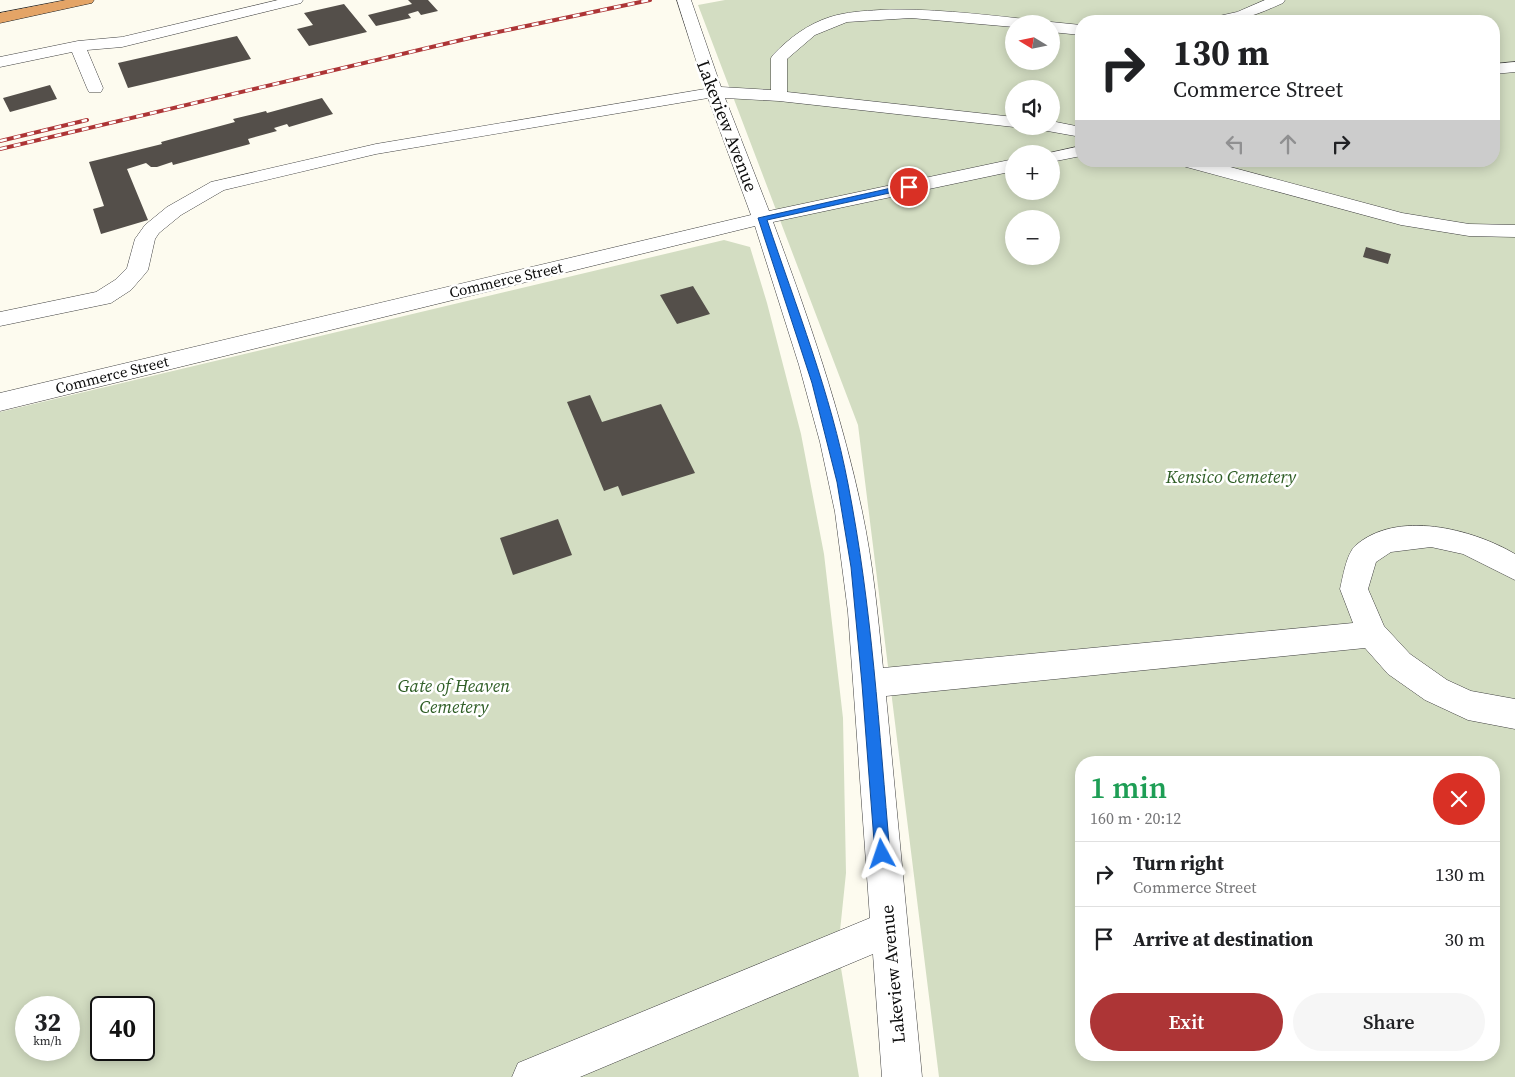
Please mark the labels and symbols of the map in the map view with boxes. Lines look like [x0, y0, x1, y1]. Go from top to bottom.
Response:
north arrow [1005, 15, 1060, 70]
street label: Lakeview Avenue [691, 57, 764, 195]
pin [888, 166, 930, 208]
street label: Commerce Street [447, 256, 565, 303]
street label: Commerce Street [53, 350, 171, 399]
park label: Kensico Cemetery [1165, 464, 1297, 489]
park label: Gate of Heaven Cemetery [398, 673, 510, 719]
position arrow [855, 827, 907, 879]
street label: Lakeview Avenue [874, 904, 911, 1044]
speed limit sign: 40 [90, 996, 155, 1061]

